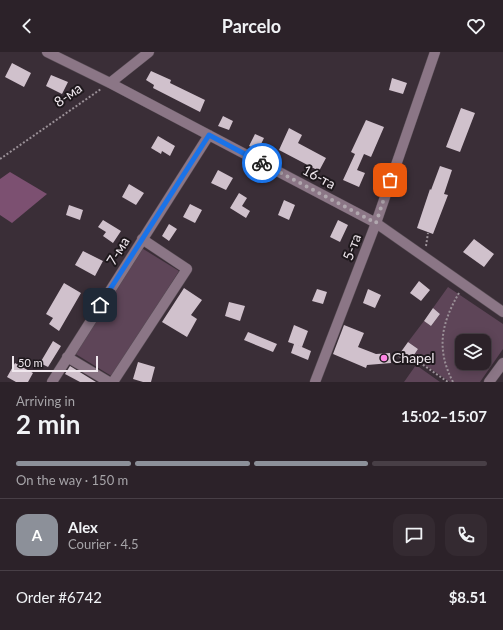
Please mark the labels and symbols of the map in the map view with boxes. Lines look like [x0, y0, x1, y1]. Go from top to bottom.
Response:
street label: 8-ма [50, 79, 85, 110]
courier [242, 143, 282, 183]
street label: 16-та [300, 161, 339, 192]
pin [373, 163, 407, 197]
street label: 5-та [339, 231, 364, 262]
street label: 7-ма [102, 233, 133, 268]
pin [83, 288, 117, 322]
place label: Chapel [392, 349, 435, 366]
marker: Chapel [379, 353, 389, 363]
scale bar [12, 354, 98, 373]

